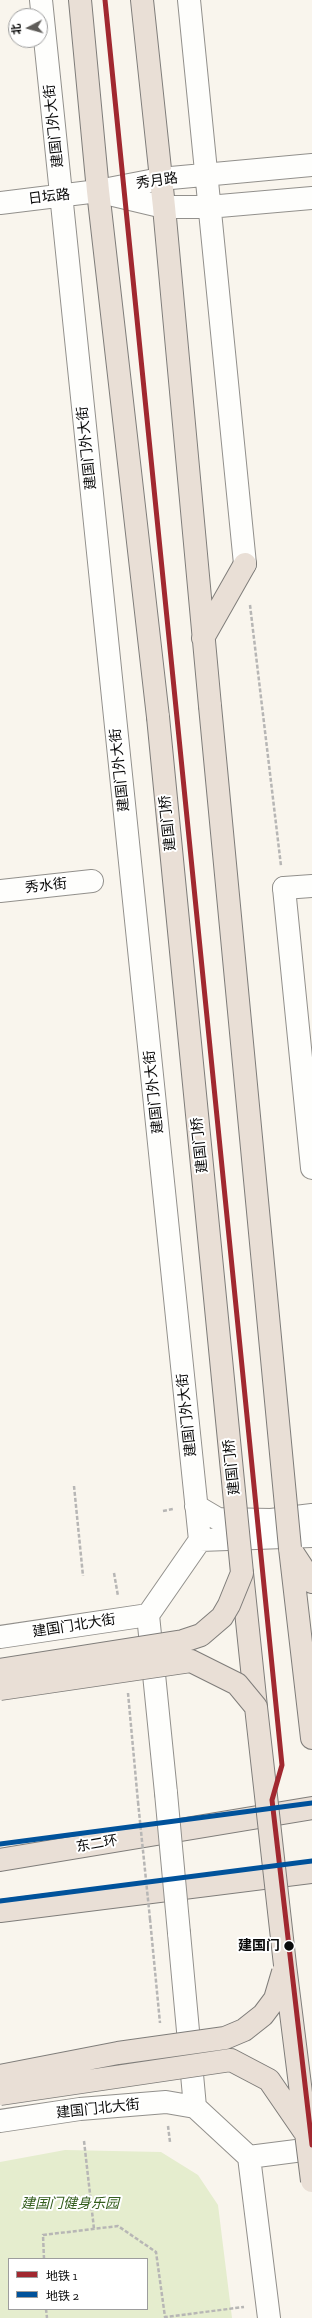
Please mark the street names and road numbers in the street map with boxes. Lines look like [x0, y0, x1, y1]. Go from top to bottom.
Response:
street label: 建国门外大街 [41, 83, 67, 169]
street label: 秀月路 [135, 170, 179, 192]
street label: 日坛路 [27, 186, 71, 208]
street label: 建国门外大街 [74, 405, 100, 491]
street label: 建国门外大街 [107, 727, 133, 813]
street label: 建国门桥 [157, 794, 179, 852]
street label: 秀水街 [24, 875, 68, 897]
street label: 建国门外大街 [141, 1049, 167, 1135]
street label: 建国门桥 [189, 1116, 211, 1174]
street label: 建国门外大街 [174, 1372, 200, 1458]
street label: 建国门桥 [221, 1438, 243, 1496]
street label: 建国门北大街 [31, 1611, 117, 1641]
street label: 东二环 [75, 1832, 119, 1856]
street label: 建国门北大街 [55, 2096, 141, 2122]

